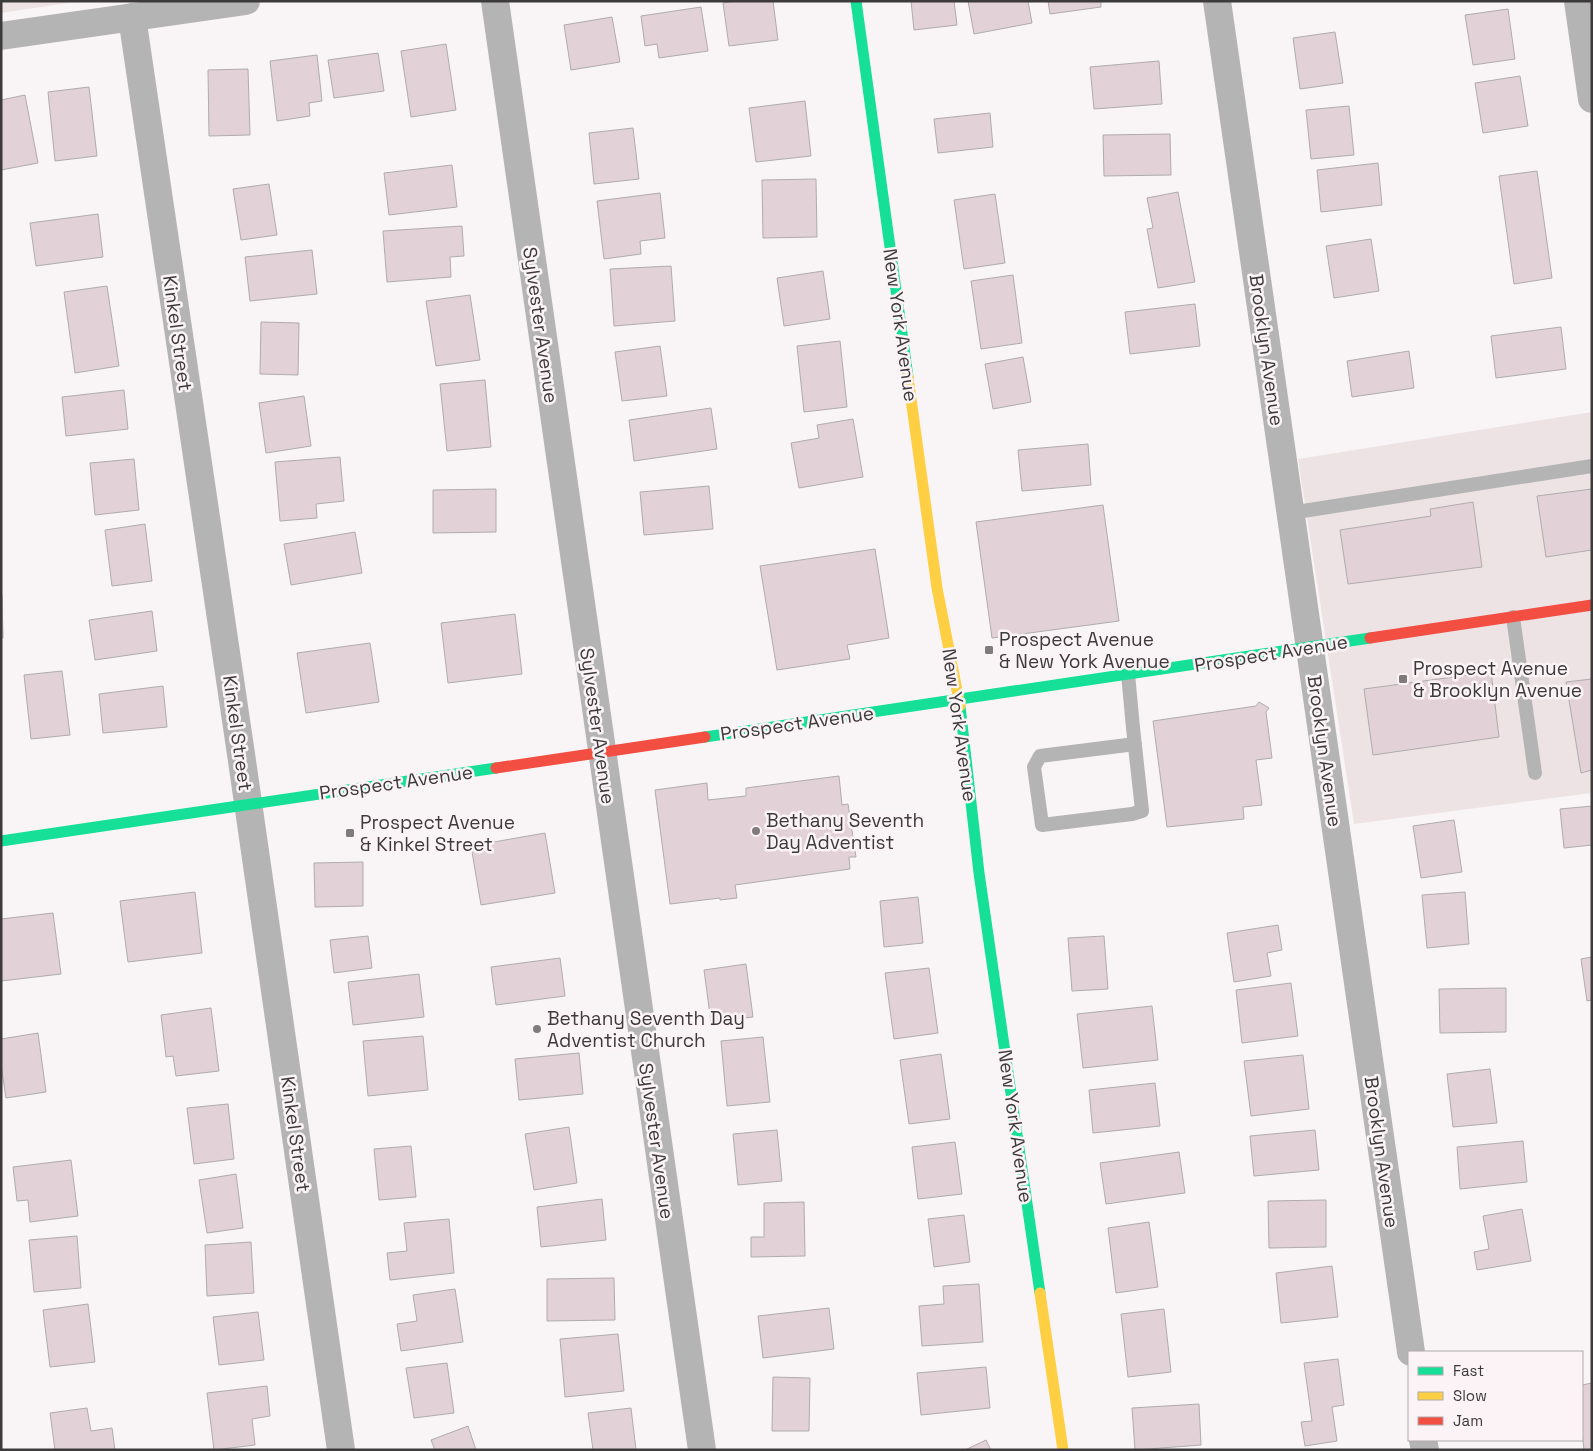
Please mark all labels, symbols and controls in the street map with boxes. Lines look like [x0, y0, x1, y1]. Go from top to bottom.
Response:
street label: Sylvester Avenue [517, 245, 564, 405]
street label: New York Avenue [877, 247, 924, 403]
street label: Brooklyn Avenue [1243, 273, 1290, 427]
street label: Kinkel Street [157, 274, 198, 392]
place label: Prospect Avenue & New York Avenue [999, 627, 1170, 674]
street label: Prospect Avenue [1193, 629, 1350, 678]
marker: Prospect Avenue & New York Avenue [983, 644, 995, 656]
street label: Sylvester Avenue [574, 646, 621, 806]
street label: New York Avenue [936, 647, 983, 803]
place label: Prospect Avenue & Brooklyn Avenue [1413, 656, 1582, 703]
marker: Prospect Avenue & Brooklyn Avenue [1397, 673, 1409, 685]
street label: Kinkel Street [217, 674, 258, 792]
street label: Brooklyn Avenue [1301, 674, 1348, 828]
street label: Prospect Avenue [719, 700, 876, 747]
street label: Prospect Avenue [318, 759, 475, 806]
place label: Bethany Seventh Day Adventist [766, 808, 924, 855]
place label: Prospect Avenue & Kinkel Street [360, 810, 515, 857]
marker: Bethany Seventh Day Adventist [750, 825, 762, 837]
marker: Prospect Avenue & Kinkel Street [344, 827, 356, 839]
place label: Bethany Seventh Day Adventist Church [547, 1006, 745, 1053]
marker: Bethany Seventh Day Adventist Church [531, 1023, 543, 1035]
street label: New York Avenue [992, 1048, 1039, 1204]
street label: Sylvester Avenue [633, 1061, 680, 1221]
street label: Kinkel Street [275, 1075, 316, 1193]
street label: Brooklyn Avenue [1358, 1075, 1405, 1229]
legend [1408, 1351, 1583, 1441]
text: Fast [1453, 1361, 1484, 1380]
text: Slow [1453, 1386, 1487, 1405]
text: Jam [1453, 1411, 1483, 1430]

